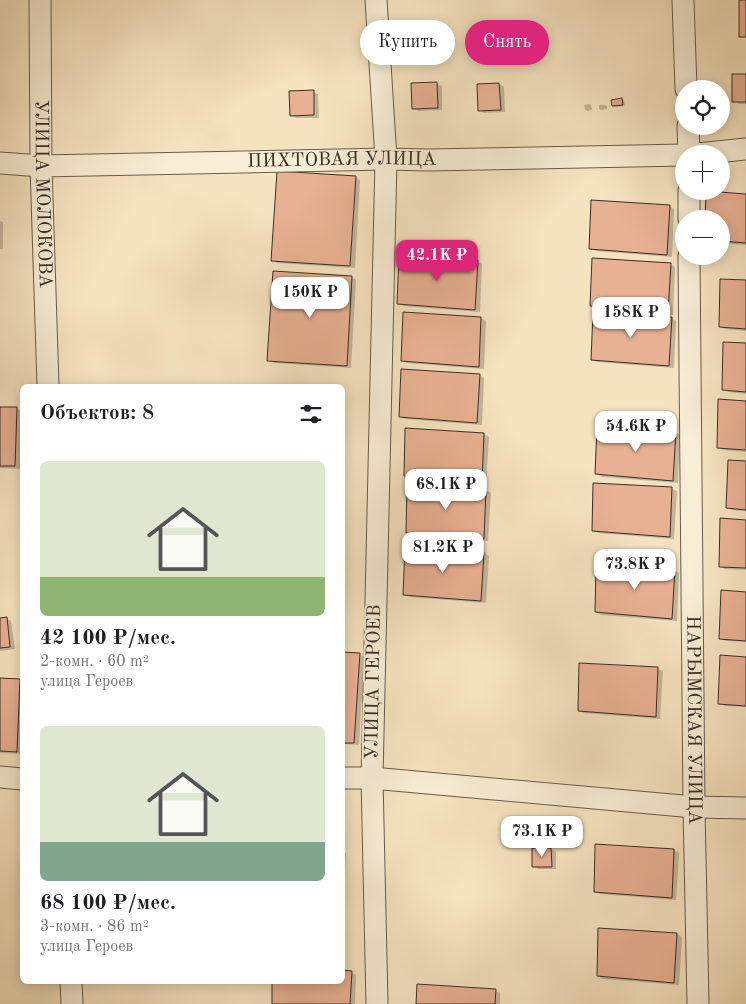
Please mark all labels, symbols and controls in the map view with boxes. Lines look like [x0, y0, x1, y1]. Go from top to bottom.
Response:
chip: Купить [360, 20, 455, 65]
chip: Снять [465, 20, 549, 65]
map controls [675, 80, 730, 265]
button: locate [675, 80, 730, 135]
street label: УЛИЦА МОЛОКОВА [31, 100, 54, 289]
button: + [675, 145, 730, 200]
street label: ПИХТОВАЯ УЛИЦА [247, 149, 437, 171]
button: − [675, 210, 730, 265]
pin: 42.1K ₽ [391, 240, 483, 282]
text: 42.1K ₽ [407, 248, 467, 264]
pin: 150K ₽ [269, 276, 351, 319]
text: 150K ₽ [282, 285, 338, 301]
pin: 158K ₽ [590, 296, 672, 339]
text: 158K ₽ [603, 305, 659, 321]
icon: filters [297, 400, 325, 428]
text: Объектов: 8 [40, 403, 154, 424]
pin: 54.6K ₽ [590, 410, 682, 453]
text: 54.6K ₽ [606, 419, 666, 435]
pin: 68.1K ₽ [400, 468, 492, 511]
text: 68.1K ₽ [416, 477, 476, 493]
icon: home [138, 494, 228, 584]
pin: 81.2K ₽ [397, 532, 489, 574]
text: 81.2K ₽ [413, 540, 473, 556]
pin: 73.8K ₽ [589, 548, 681, 591]
text: 73.8K ₽ [605, 557, 665, 573]
street label: УЛИЦА ГЕРОЕВ [363, 604, 385, 760]
street label: НАРЫМСКАЯ УЛИЦА [683, 615, 704, 825]
text: 42 100 ₽/мес. [40, 628, 176, 649]
text: 2-комн. · 60 m² [40, 654, 149, 670]
text: улица Героев [40, 674, 133, 690]
icon: home [138, 759, 228, 849]
pin: 73.1K ₽ [496, 816, 588, 858]
text: 73.1K ₽ [512, 824, 572, 840]
text: 68 100 ₽/мес. [40, 893, 176, 914]
text: 3-комн. · 86 m² [40, 919, 149, 935]
text: улица Героев [40, 939, 133, 955]

